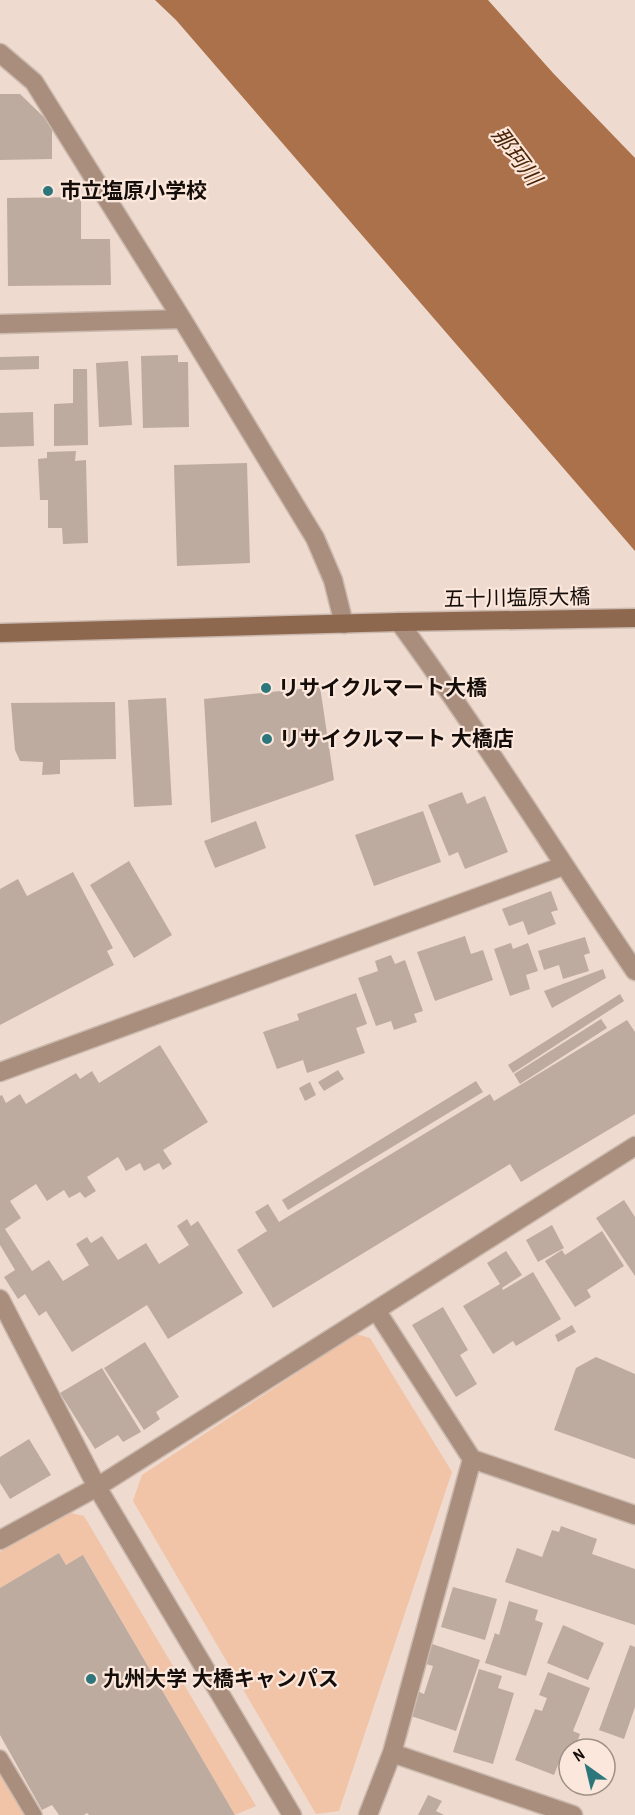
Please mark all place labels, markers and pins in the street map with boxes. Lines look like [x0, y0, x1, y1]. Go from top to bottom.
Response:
place label: 市立塩原小学校 [60, 176, 207, 205]
marker: 市立塩原小学校 [41, 184, 55, 198]
place label: リサイクルマート大橋 [278, 673, 487, 702]
marker: リサイクルマート大橋 [259, 681, 273, 695]
place label: リサイクルマート 大橋店 [279, 724, 514, 753]
marker: リサイクルマート 大橋店 [260, 732, 274, 746]
place label: 九州大学 大橋キャンパス [103, 1664, 339, 1693]
marker: 九州大学 大橋キャンパス [84, 1672, 98, 1686]

